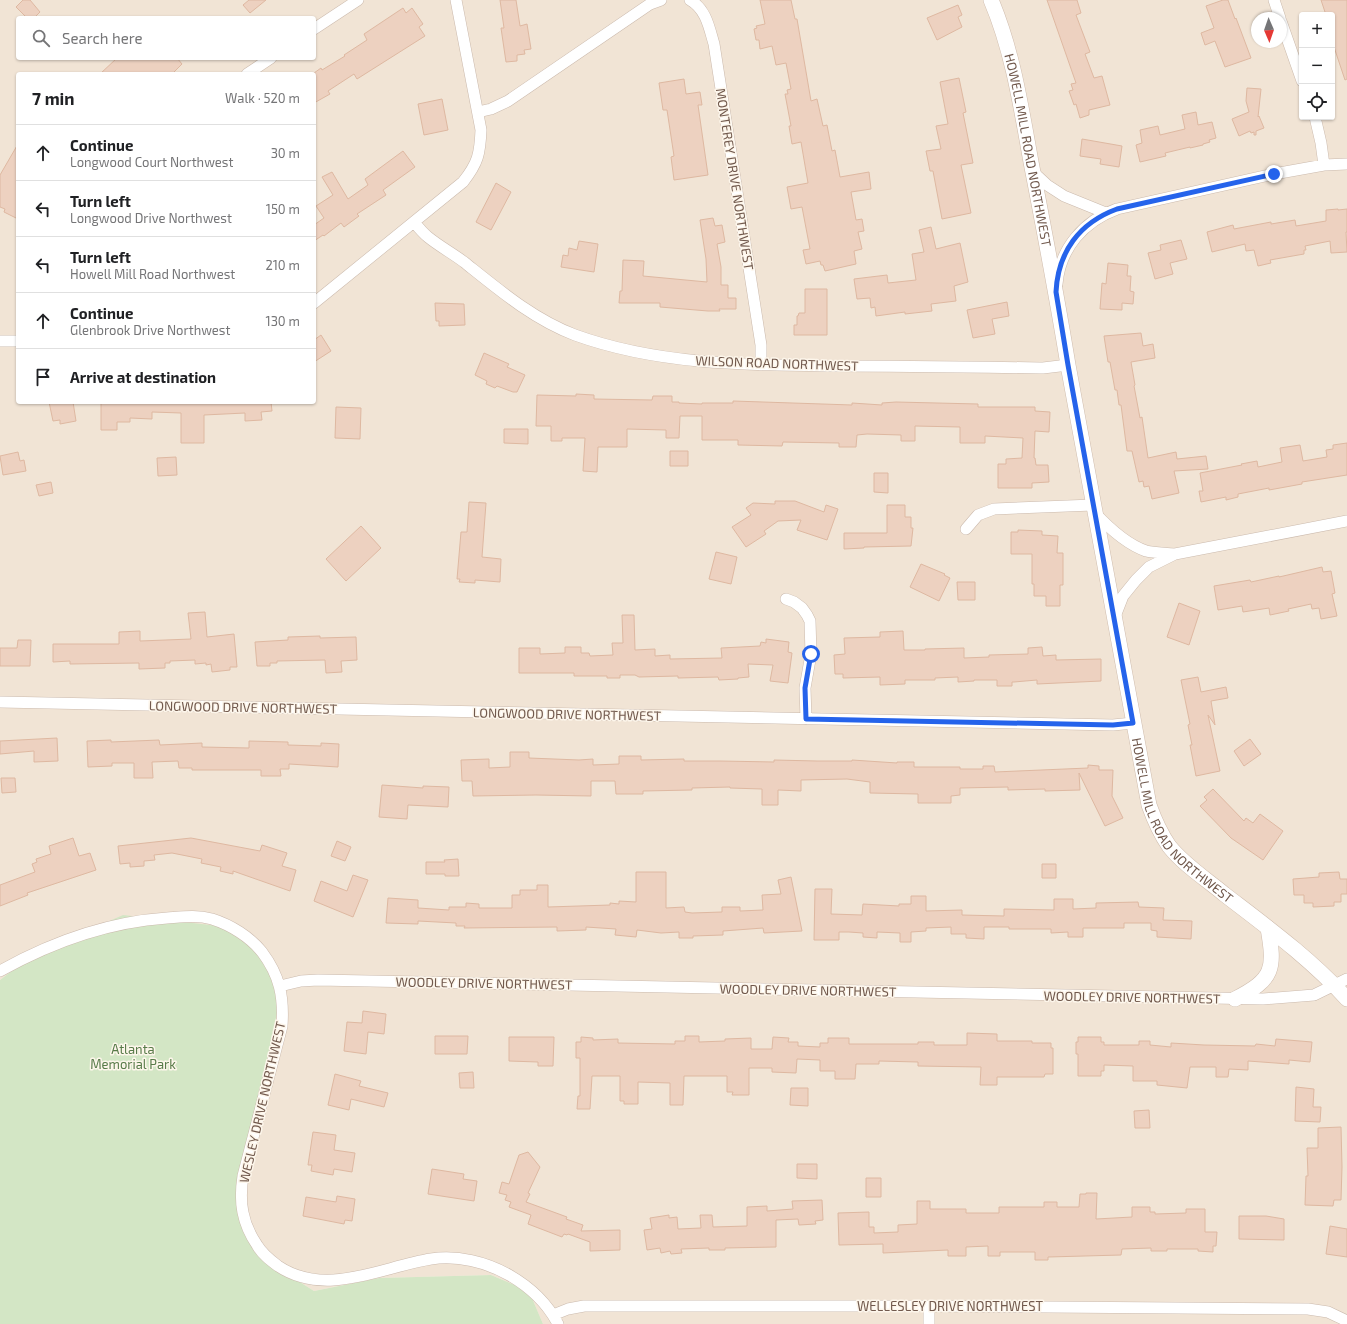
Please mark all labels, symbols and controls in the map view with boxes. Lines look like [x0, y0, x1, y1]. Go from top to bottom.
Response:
north arrow [1251, 12, 1287, 48]
map controls [1299, 12, 1335, 120]
button: + [1299, 12, 1335, 48]
search box [16, 16, 316, 60]
icon: search [30, 27, 52, 49]
text: Search here [62, 29, 143, 47]
button: − [1299, 48, 1335, 84]
street label: HOWELL MILL ROAD NORTHWEST [1001, 52, 1055, 248]
button: locate [1299, 84, 1335, 120]
street label: MONTEREY DRIVE NORTHWEST [713, 87, 757, 272]
text: 7 min [32, 88, 75, 108]
text: Walk · 520 m [225, 90, 300, 106]
text: Continue [70, 136, 133, 154]
icon: ahead [32, 142, 54, 164]
text: 30 m [271, 145, 300, 161]
text: Longwood Court Northwest [70, 154, 233, 170]
route end [1265, 165, 1283, 183]
text: Turn left [70, 192, 131, 210]
icon: left [32, 198, 54, 220]
text: 150 m [266, 201, 300, 217]
text: Longwood Drive Northwest [70, 210, 232, 226]
text: Turn left [70, 248, 131, 266]
icon: left [32, 254, 54, 276]
text: 210 m [265, 257, 300, 273]
text: Howell Mill Road Northwest [70, 266, 235, 282]
text: Continue [70, 304, 133, 322]
icon: ahead [32, 310, 54, 332]
text: 130 m [265, 313, 300, 329]
text: Glenbrook Drive Northwest [70, 322, 230, 338]
street label: WILSON ROAD NORTHWEST [695, 352, 859, 374]
icon: arrive [32, 366, 54, 388]
text: Arrive at destination [70, 368, 216, 386]
route start [802, 645, 820, 663]
street label: LONGWOOD DRIVE NORTHWEST [149, 697, 338, 717]
street label: LONGWOOD DRIVE NORTHWEST [473, 704, 662, 724]
street label: HOWELL MILL ROAD NORTHWEST [1129, 736, 1237, 906]
street label: WOODLEY DRIVE NORTHWEST [395, 973, 573, 993]
street label: WOODLEY DRIVE NORTHWEST [719, 980, 897, 1000]
street label: WOODLEY DRIVE NORTHWEST [1043, 987, 1221, 1007]
street label: WESLEY DRIVE NORTHWEST [236, 1019, 288, 1184]
park label: Atlanta Memorial Park [90, 1041, 176, 1072]
street label: WELLESLEY DRIVE NORTHWEST [857, 1298, 1043, 1314]

